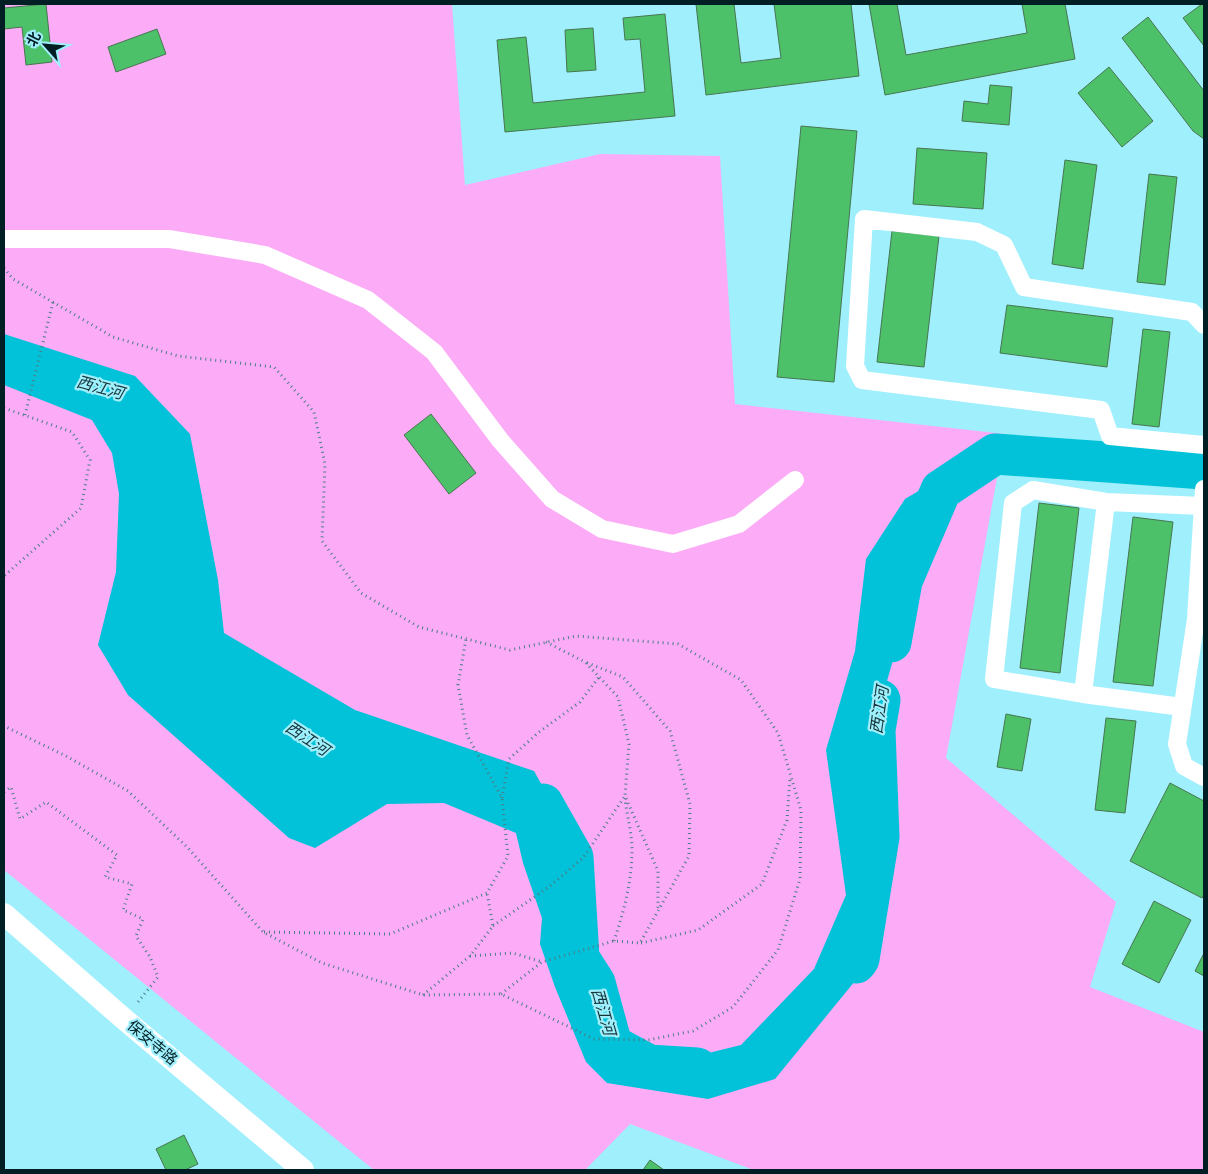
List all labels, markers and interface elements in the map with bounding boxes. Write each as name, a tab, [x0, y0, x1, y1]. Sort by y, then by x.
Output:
north arrow	[20, 20, 70, 70]
text: 北	[24, 30, 44, 49]
water label: 西江河	[75, 373, 128, 403]
water label: 西江河	[868, 682, 892, 735]
water label: 西江河	[283, 718, 335, 760]
water label: 西江河	[589, 986, 619, 1040]
street label: 保安寺路	[124, 1017, 180, 1068]

